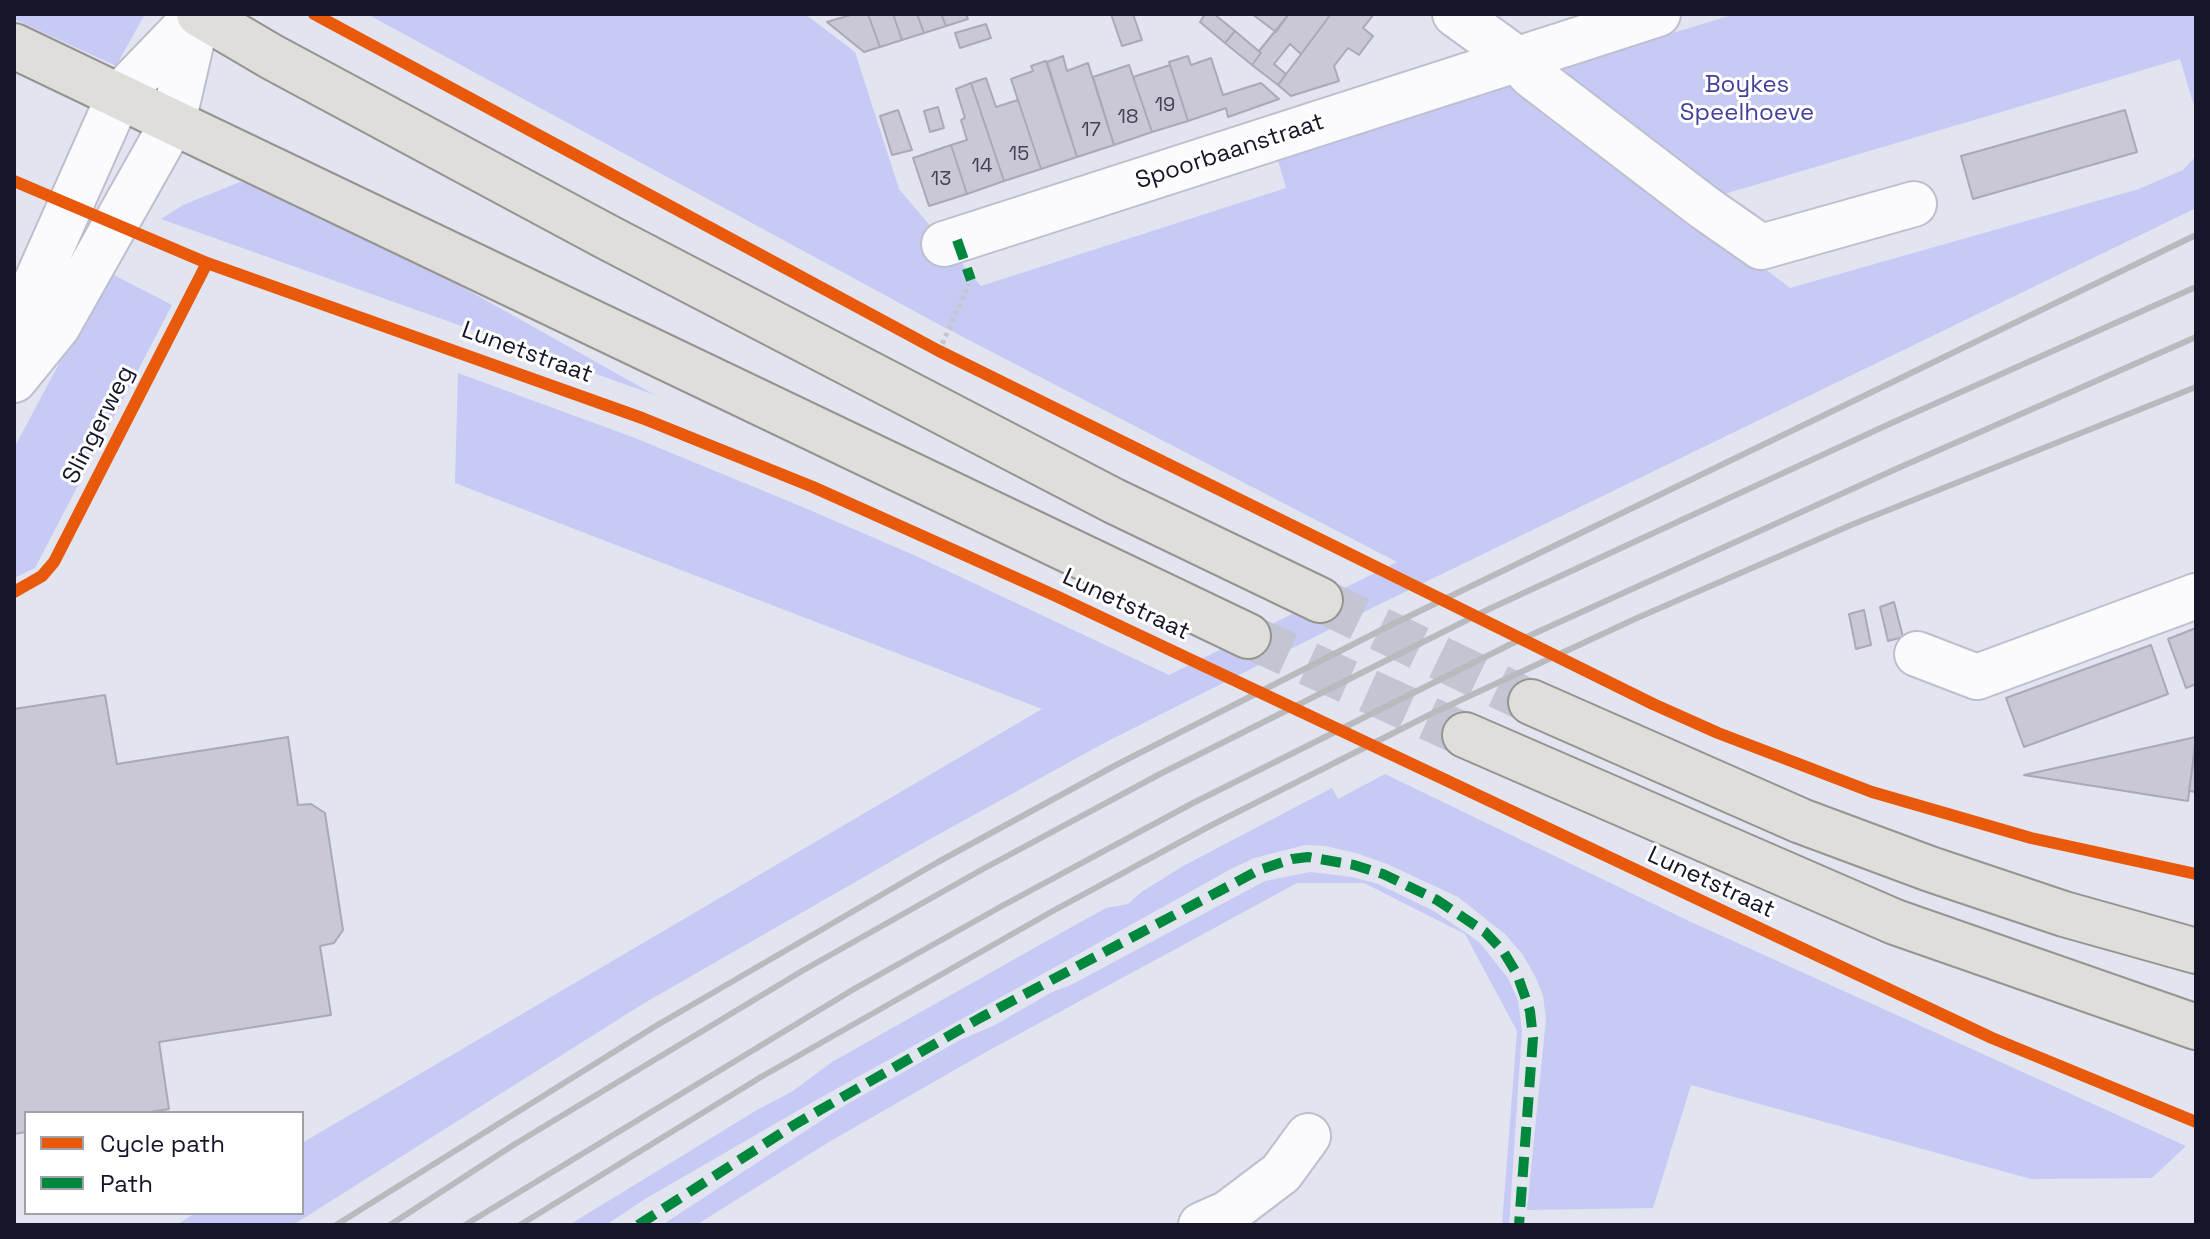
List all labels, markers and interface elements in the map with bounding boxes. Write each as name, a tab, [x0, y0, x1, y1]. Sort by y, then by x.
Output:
park label: Boykes Speelhoeve	[1680, 71, 1814, 127]
house number: 19	[1155, 94, 1175, 118]
house number: 18	[1118, 106, 1138, 130]
street label: Spoorbaanstraat	[1132, 108, 1328, 196]
house number: 17	[1081, 119, 1101, 143]
house number: 15	[1009, 143, 1029, 167]
house number: 14	[972, 155, 992, 179]
house number: 13	[931, 168, 951, 192]
street label: Lunetstraat	[458, 316, 596, 390]
street label: Slingerweg	[57, 361, 141, 489]
street label: Lunetstraat	[1058, 563, 1194, 647]
street label: Lunetstraat	[1643, 841, 1779, 925]
legend	[24, 1111, 304, 1215]
text: Cycle path	[100, 1128, 225, 1159]
text: Path	[100, 1168, 153, 1199]

